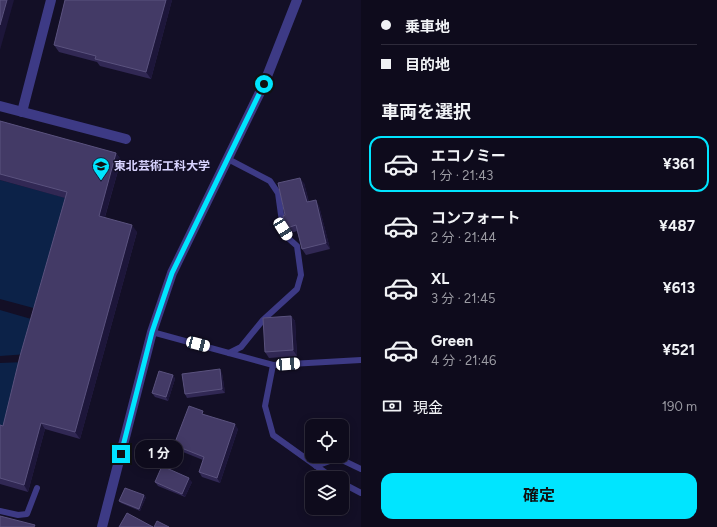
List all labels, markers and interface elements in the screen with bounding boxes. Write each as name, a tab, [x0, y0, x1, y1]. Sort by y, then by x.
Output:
text: 乗車地	[405, 18, 450, 36]
text: 目的地	[405, 56, 450, 74]
route start	[255, 75, 273, 93]
text: 車両を選択	[381, 101, 471, 123]
icon: car	[383, 146, 419, 182]
text: エコノミー	[431, 147, 506, 165]
text: ¥361	[663, 155, 695, 173]
school or university icon: 東北芸術工科大学	[91, 156, 111, 181]
place label: 東北芸術工科大学	[114, 159, 210, 173]
text: 1 分 · 21:43	[431, 168, 493, 183]
icon: car	[383, 208, 419, 244]
text: コンフォート	[431, 209, 521, 227]
car	[272, 216, 294, 242]
text: ¥487	[659, 217, 695, 235]
text: 2 分 · 21:44	[431, 230, 496, 245]
icon: car	[383, 270, 419, 306]
text: XL	[431, 270, 449, 288]
text: ¥613	[663, 279, 695, 297]
text: 3 分 · 21:45	[431, 291, 495, 306]
icon: car	[383, 332, 419, 368]
text: Green	[431, 332, 473, 350]
car	[185, 335, 211, 353]
text: ¥521	[662, 341, 695, 359]
text: 4 分 · 21:46	[431, 353, 496, 368]
car	[276, 357, 300, 371]
icon: cash	[381, 395, 403, 417]
text: 現金	[413, 399, 443, 417]
text: 190 m	[662, 399, 697, 414]
map controls	[305, 419, 349, 515]
button: locate	[305, 419, 349, 463]
callout: 1 分	[135, 440, 183, 468]
route end	[112, 445, 130, 463]
text: 1 分	[148, 446, 170, 461]
button: layers	[305, 471, 349, 515]
button: 確定	[381, 473, 697, 519]

